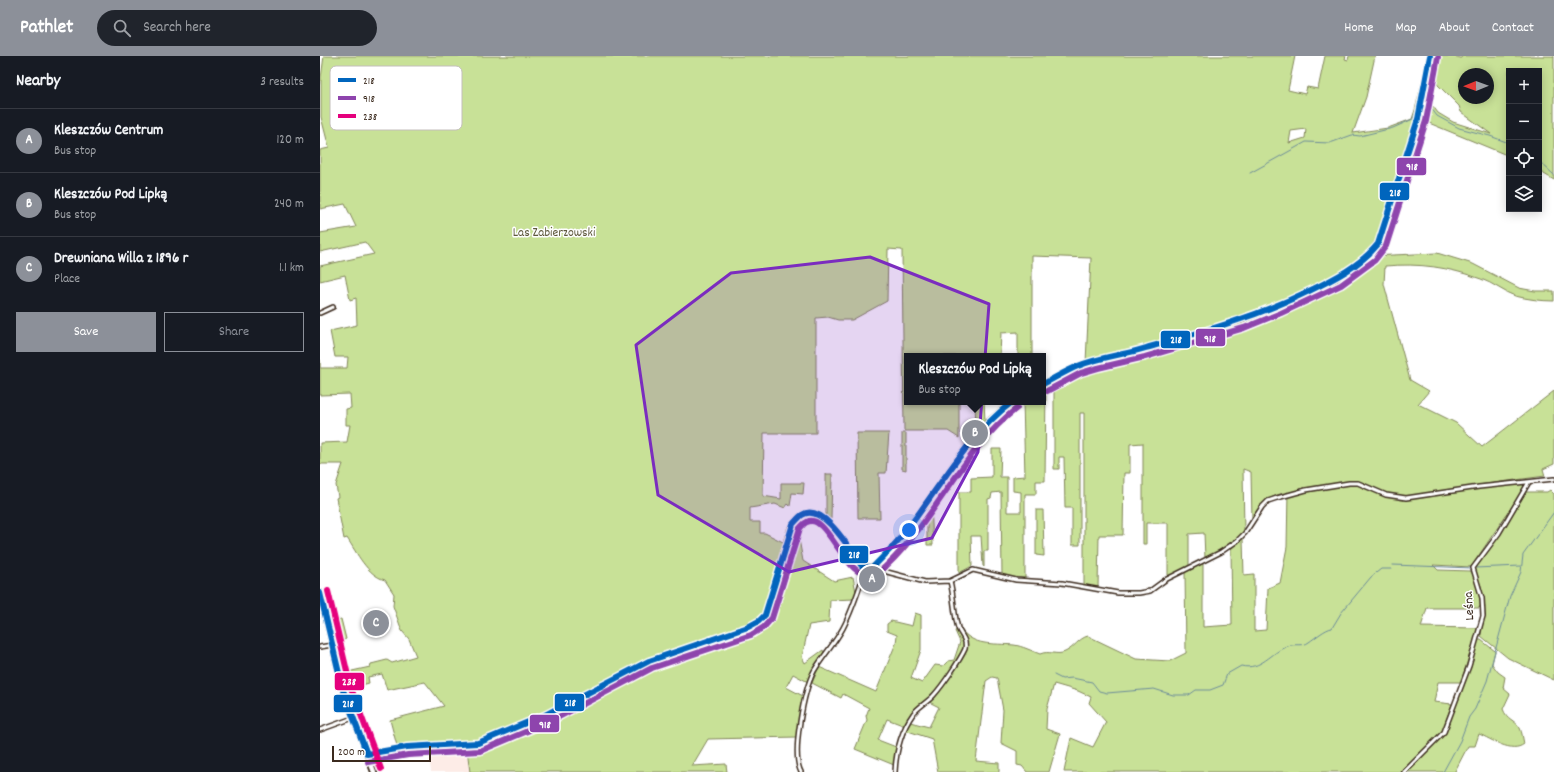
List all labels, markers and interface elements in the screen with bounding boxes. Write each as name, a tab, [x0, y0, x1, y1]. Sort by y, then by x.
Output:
search box	[97, 10, 377, 46]
text: Pathlet	[20, 15, 73, 42]
icon: search	[111, 17, 133, 39]
text: Search here	[143, 17, 211, 39]
text: Home	[1344, 18, 1373, 38]
text: Map	[1395, 18, 1417, 38]
text: About	[1439, 18, 1470, 38]
text: Contact	[1492, 18, 1534, 38]
legend	[330, 66, 462, 130]
north arrow	[1458, 68, 1494, 104]
map controls	[1506, 68, 1542, 212]
button: +	[1506, 68, 1542, 104]
text: Nearby	[16, 70, 60, 94]
text: 3 results	[260, 73, 304, 92]
text: 218	[363, 74, 375, 90]
text: 918	[363, 92, 375, 108]
button: −	[1506, 104, 1542, 140]
text: 238	[363, 110, 377, 126]
text: Kleszczów Centrum	[54, 120, 163, 142]
text: A	[25, 131, 33, 150]
text: 120 m	[276, 131, 304, 150]
button: locate	[1506, 140, 1542, 176]
text: Bus stop	[54, 142, 96, 161]
line badge: 918	[1396, 157, 1427, 176]
text: 918	[1406, 160, 1419, 176]
button: layers	[1506, 176, 1542, 212]
line badge: 218	[1379, 182, 1410, 201]
text: Kleszczów Pod Lipką	[54, 184, 167, 206]
text: 218	[1389, 186, 1401, 202]
text: B	[26, 195, 32, 214]
text: 240 m	[274, 195, 304, 214]
text: Bus stop	[54, 206, 96, 225]
park label: Las Zabierzowski	[513, 224, 596, 243]
text: Drewniana Willa z 1896 r	[54, 248, 188, 270]
text: C	[26, 259, 32, 278]
text: 1.1 km	[279, 259, 304, 278]
text: Place	[54, 270, 80, 289]
button: Save	[16, 312, 156, 352]
button: Share	[164, 312, 304, 352]
line badge: 918	[1195, 328, 1226, 347]
line badge: 218	[1160, 330, 1191, 349]
text: 918	[1204, 332, 1217, 348]
text: 218	[1170, 333, 1182, 349]
popup	[904, 353, 1046, 405]
text: Kleszczów Pod Lipką	[918, 359, 1032, 381]
text: Bus stop	[918, 381, 961, 400]
pin: B	[962, 418, 988, 448]
your location	[899, 520, 919, 540]
line badge: 218	[839, 545, 869, 564]
text: 218	[848, 548, 860, 564]
pin: A	[859, 564, 885, 594]
street label: Leśna	[1460, 590, 1480, 621]
pin: C	[363, 608, 389, 638]
line badge: 238	[334, 672, 365, 691]
text: 238	[342, 675, 357, 691]
line badge: 218	[554, 693, 585, 712]
line badge: 218	[333, 694, 363, 713]
text: 218	[564, 696, 576, 712]
text: 218	[342, 697, 354, 713]
line badge: 918	[529, 714, 560, 733]
text: 918	[539, 718, 552, 734]
scale bar	[332, 744, 431, 763]
text: 200 m	[338, 745, 365, 761]

